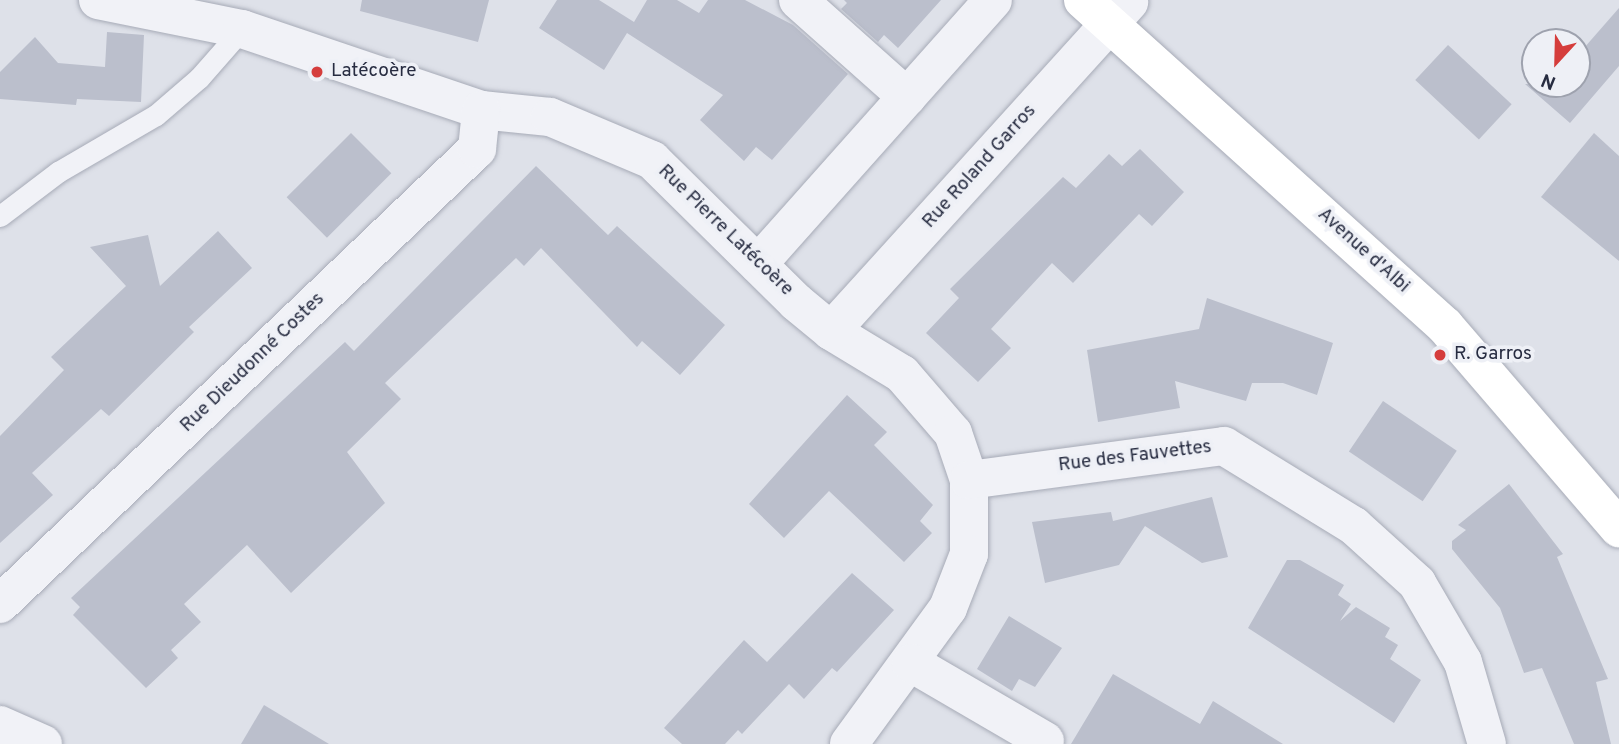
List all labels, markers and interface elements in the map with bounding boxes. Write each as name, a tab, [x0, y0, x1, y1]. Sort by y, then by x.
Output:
north arrow	[1521, 28, 1591, 98]
place label: Latécoère	[331, 61, 416, 83]
marker: Latécoère	[309, 64, 325, 80]
text: N	[1538, 67, 1560, 94]
street label: Rue Roland Garros	[918, 100, 1042, 234]
street label: Rue Pierre Latécoère	[653, 161, 797, 301]
street label: Avenue d'Albi	[1312, 204, 1414, 298]
street label: Rue Dieudonné Costes	[176, 288, 330, 438]
place label: R. Garros	[1454, 344, 1532, 366]
marker: R. Garros	[1432, 347, 1448, 363]
street label: Rue des Fauvettes	[1057, 436, 1213, 478]

